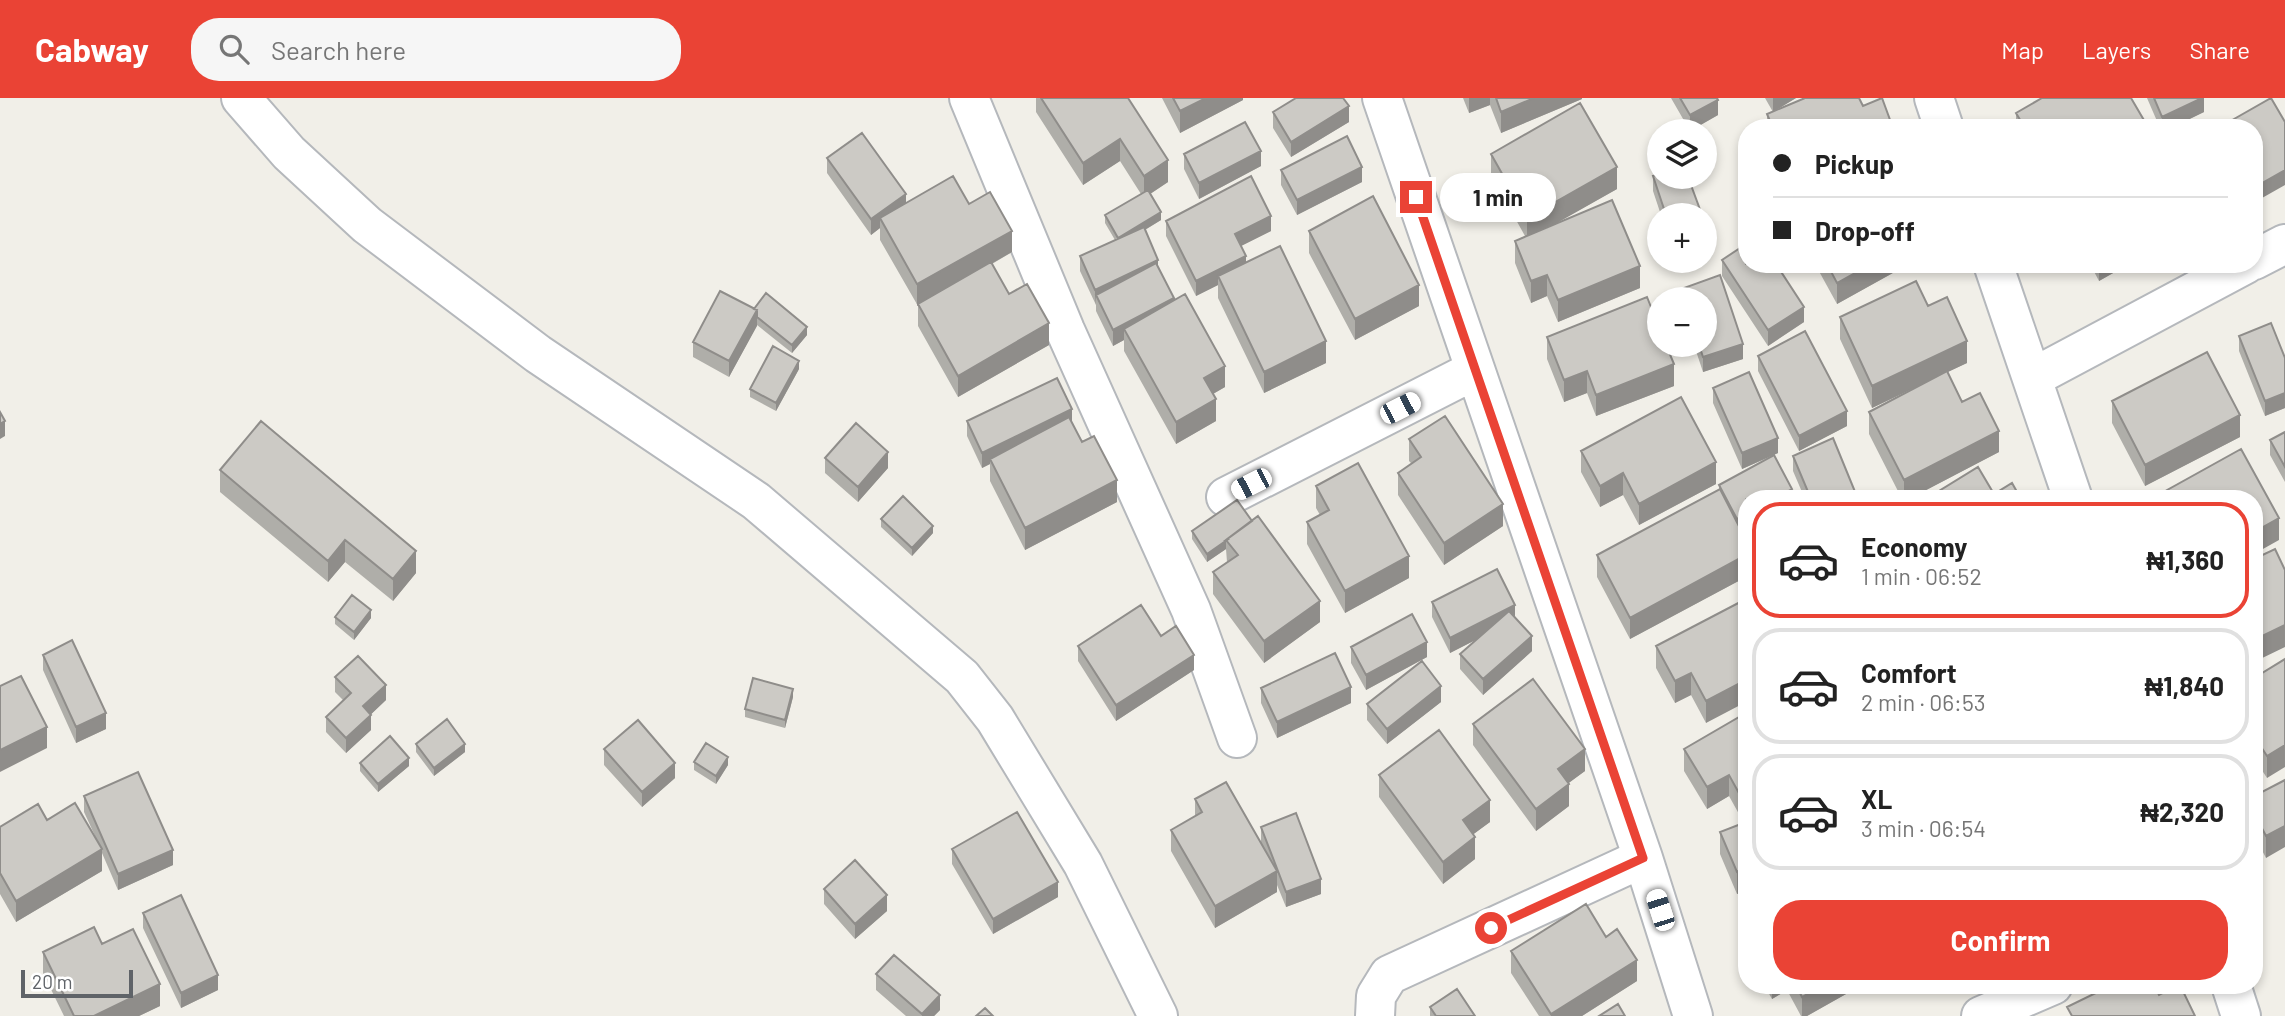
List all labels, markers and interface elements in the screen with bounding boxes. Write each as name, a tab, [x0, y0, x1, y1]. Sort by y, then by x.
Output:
search box	[191, 18, 681, 81]
text: Cabway	[35, 29, 149, 69]
icon: search	[215, 30, 253, 68]
text: Search here	[271, 34, 406, 65]
text: Map	[2001, 35, 2044, 64]
text: Layers	[2082, 35, 2151, 64]
text: Share	[2189, 35, 2250, 64]
map controls	[1647, 119, 1717, 357]
button: layers	[1647, 119, 1717, 189]
text: Pickup	[1815, 148, 1894, 179]
callout: 1 min	[1440, 172, 1556, 222]
route end	[1400, 181, 1432, 213]
text: 1 min	[1473, 183, 1523, 211]
button: +	[1647, 203, 1717, 273]
text: Drop-off	[1815, 215, 1915, 246]
button: −	[1647, 287, 1717, 357]
car	[1377, 389, 1424, 427]
car	[1228, 465, 1275, 503]
icon: car	[1777, 529, 1840, 592]
text: Economy	[1861, 531, 1967, 562]
text: ₦1,360	[2146, 544, 2224, 575]
text: 1 min · 06:52	[1861, 562, 1982, 590]
icon: car	[1777, 655, 1840, 718]
text: Comfort	[1861, 657, 1957, 688]
text: ₦1,840	[2145, 670, 2224, 701]
text: 2 min · 06:53	[1861, 688, 1986, 716]
icon: car	[1777, 781, 1840, 844]
text: XL	[1861, 783, 1892, 814]
text: ₦2,320	[2140, 796, 2224, 827]
text: 3 min · 06:54	[1861, 814, 1986, 842]
car	[1644, 887, 1677, 933]
button: Confirm	[1773, 900, 2228, 980]
route start	[1475, 912, 1507, 944]
scale bar	[21, 967, 133, 999]
text: 20 m	[32, 970, 72, 993]

